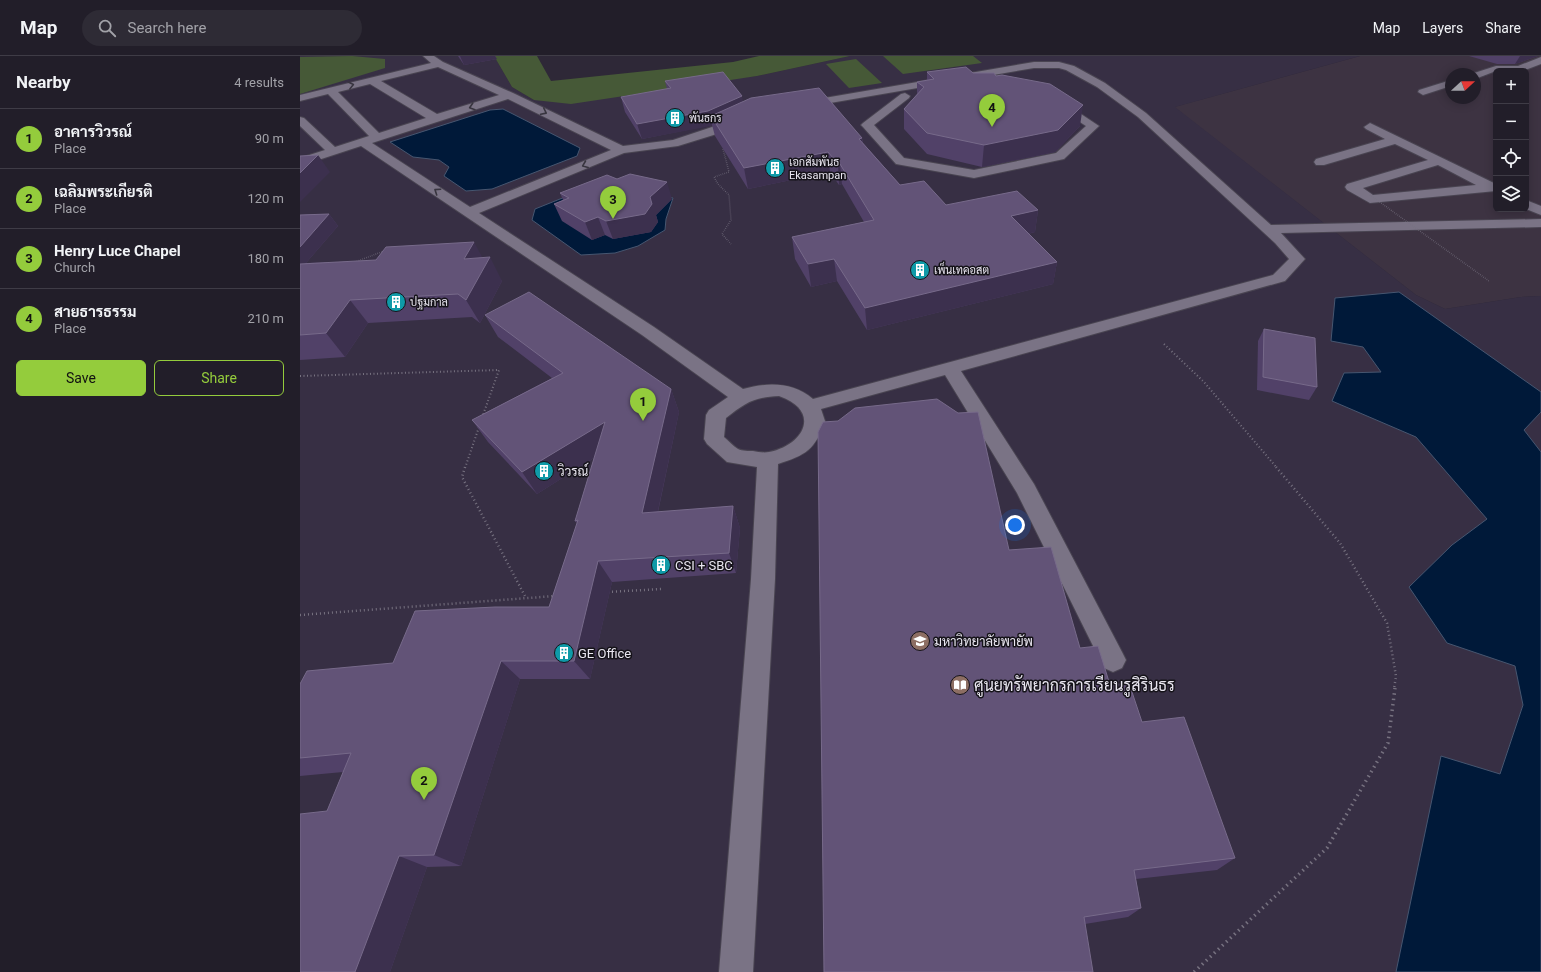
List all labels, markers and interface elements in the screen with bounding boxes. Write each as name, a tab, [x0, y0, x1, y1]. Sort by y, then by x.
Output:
search box	[82, 10, 362, 46]
text: Map	[20, 16, 58, 39]
icon: search	[96, 17, 118, 39]
text: Search here	[128, 19, 206, 37]
text: Map	[1373, 20, 1400, 36]
text: Layers	[1422, 20, 1463, 36]
text: Share	[1485, 20, 1521, 36]
north arrow	[1445, 68, 1481, 104]
map controls	[1493, 68, 1529, 212]
button: +	[1493, 68, 1529, 104]
text: Nearby	[16, 72, 71, 92]
text: 4 results	[234, 75, 284, 90]
one-way arrow	[348, 82, 355, 90]
pin: 4	[979, 94, 1005, 127]
one-way arrow	[468, 102, 475, 111]
button: −	[1493, 104, 1529, 140]
building icon: พันธกร	[664, 107, 686, 129]
one-way arrow	[539, 108, 547, 115]
place label: พันธกร	[689, 111, 722, 125]
text: อาคารวิวรณ์	[54, 123, 132, 141]
text: 1	[25, 131, 33, 146]
text: 90 m	[255, 131, 284, 146]
button: locate	[1493, 140, 1529, 176]
text: Place	[54, 141, 86, 156]
place label: เอกสัมพันธ Ekasampan	[789, 155, 846, 182]
building icon: เอกสัมพันธ Ekasampan	[764, 157, 786, 179]
one-way arrow	[581, 160, 589, 168]
button: layers	[1493, 176, 1529, 212]
text: เฉลิมพระเกียรติ	[54, 183, 153, 201]
pin: 3	[600, 186, 626, 219]
one-way arrow	[434, 188, 441, 195]
text: 2	[25, 191, 33, 206]
text: 120 m	[247, 191, 284, 206]
text: Place	[54, 201, 86, 216]
text: Henry Luce Chapel	[54, 242, 181, 260]
text: 3	[25, 251, 33, 266]
text: 180 m	[247, 251, 284, 266]
building icon: เพ็นเทคอสต	[909, 259, 931, 281]
text: Church	[54, 260, 95, 275]
place label: เพ็นเทคอสต	[934, 261, 989, 277]
building icon: ปฐมกาล	[385, 291, 407, 313]
place label: ปฐมกาล	[410, 296, 448, 310]
text: สายธารธรรม	[54, 303, 137, 321]
text: 4	[25, 311, 33, 326]
text: 210 m	[247, 311, 284, 326]
text: Place	[54, 321, 86, 336]
button: Save	[16, 360, 146, 396]
button: Share	[154, 360, 284, 396]
pin: 1	[630, 388, 656, 421]
building icon: วิวรณ์	[533, 460, 555, 482]
place label: วิวรณ์	[558, 462, 589, 479]
your location	[1005, 515, 1025, 535]
building icon: CSI + SBC	[650, 554, 672, 576]
place label: CSI + SBC	[675, 558, 733, 573]
school or university icon: มหาวิทยาลัยพายัพ	[909, 630, 931, 652]
place label: มหาวิทยาลัยพายัพ	[934, 633, 1033, 649]
building icon: GE Office	[553, 642, 575, 664]
place label: GE Office	[578, 646, 631, 661]
library icon: ศูนยทรัพยากรการเรียนรูสิรินธร	[949, 674, 971, 696]
place label: ศูนยทรัพยากรการเรียนรูสิรินธร	[974, 674, 1175, 697]
pin: 2	[411, 767, 437, 800]

